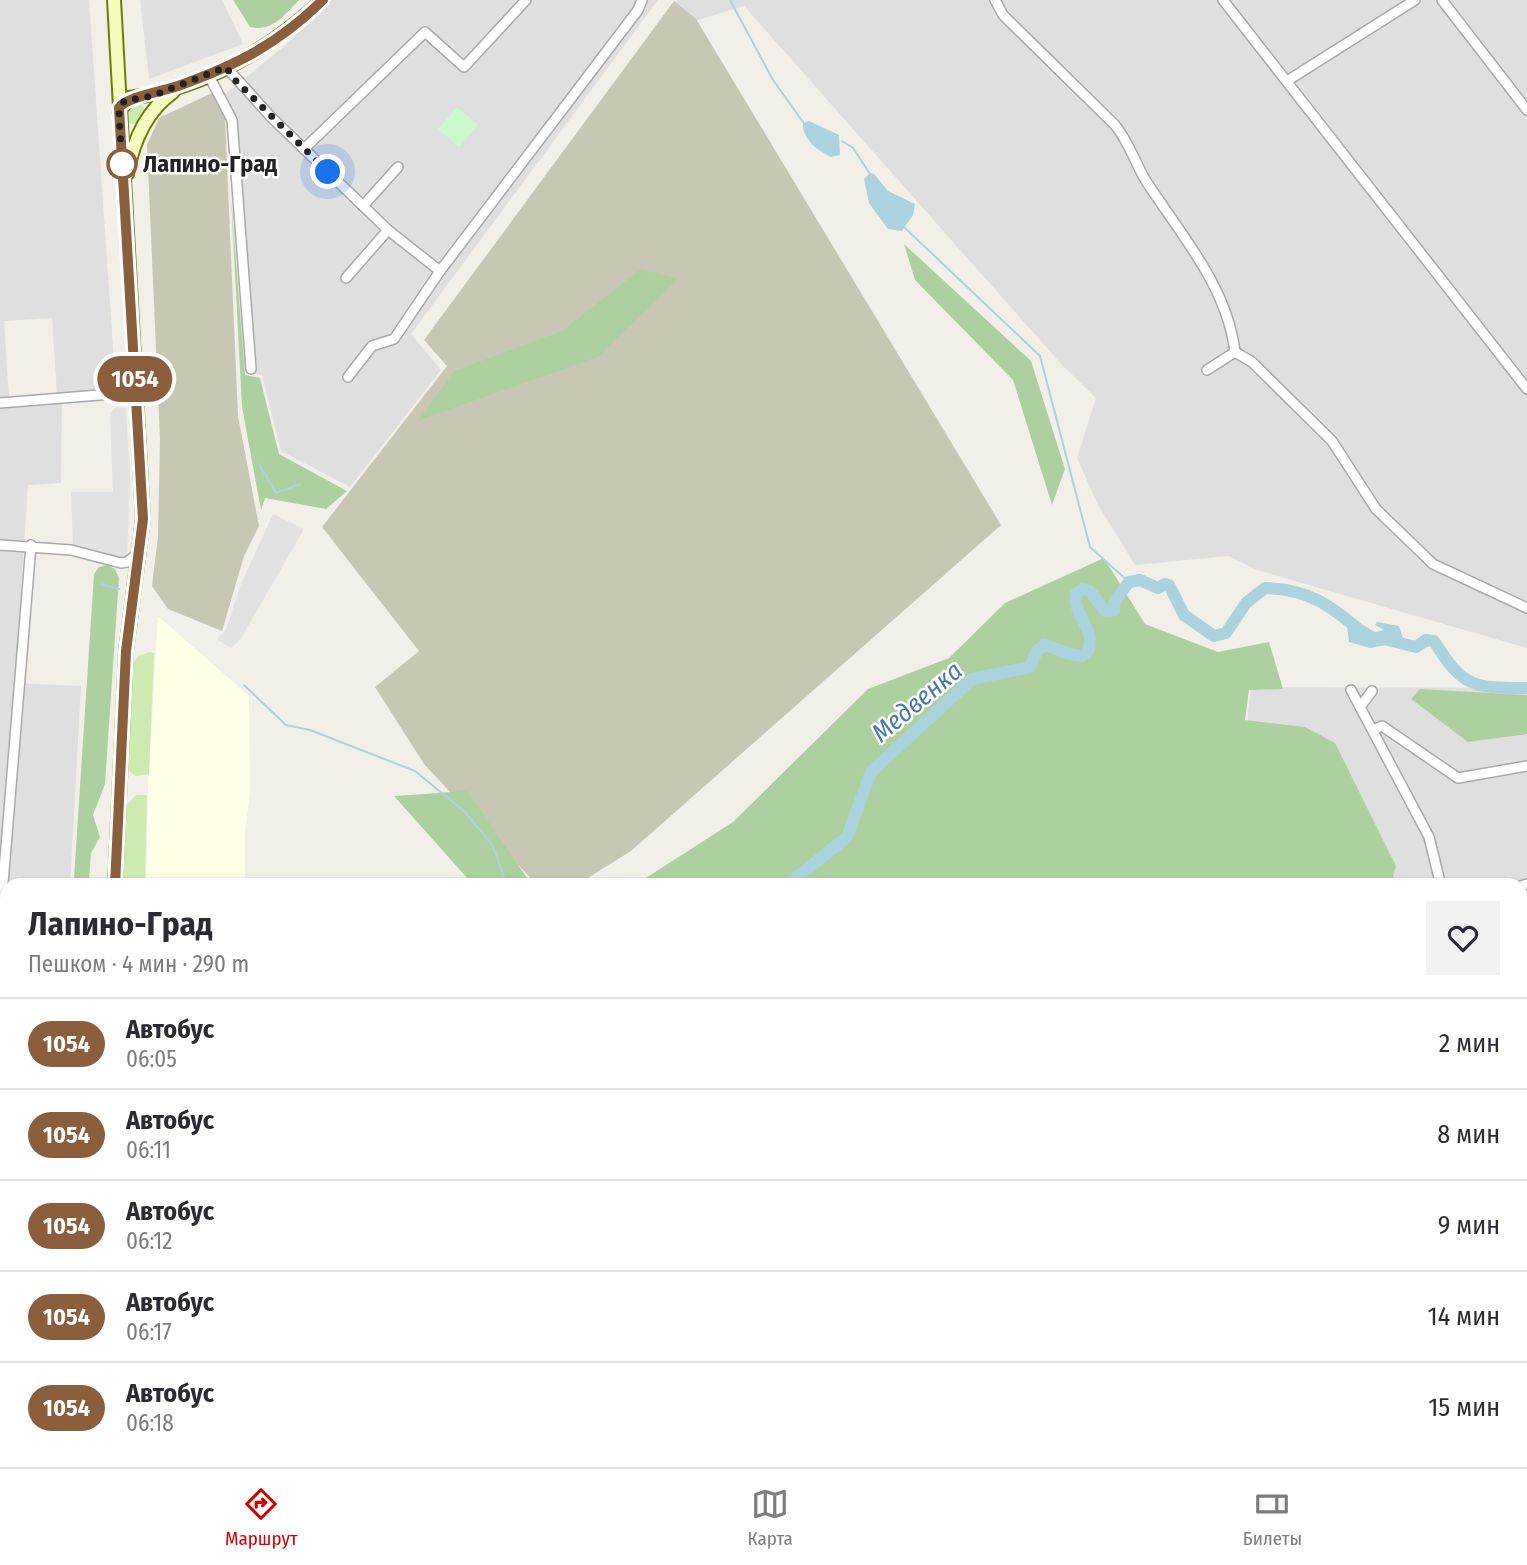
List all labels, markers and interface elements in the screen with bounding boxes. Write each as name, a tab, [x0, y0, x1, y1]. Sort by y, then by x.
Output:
marker: Лапино-Град	[107, 149, 137, 179]
place label: Лапино-Град	[143, 150, 277, 178]
your location	[310, 154, 345, 189]
line badge: 1054	[86, 356, 184, 402]
text: 1054	[111, 365, 159, 393]
water label: Медвенка	[866, 655, 968, 749]
button: heart	[1426, 901, 1500, 975]
text: Лапино-Град	[28, 904, 213, 944]
text: Пешком · 4 мин · 290 m	[28, 950, 249, 978]
text: Автобус	[126, 1014, 214, 1045]
text: 2 мин	[1439, 1028, 1500, 1059]
text: 1054	[43, 1030, 90, 1058]
text: 06:05	[126, 1045, 177, 1073]
text: Автобус	[126, 1105, 214, 1136]
text: 8 мин	[1437, 1119, 1500, 1150]
text: 1054	[43, 1121, 90, 1149]
text: 06:11	[126, 1136, 171, 1164]
text: Автобус	[126, 1196, 214, 1227]
text: 9 мин	[1438, 1210, 1500, 1241]
text: 1054	[43, 1212, 90, 1240]
text: 06:12	[126, 1227, 172, 1255]
text: Автобус	[126, 1287, 214, 1318]
text: 14 мин	[1428, 1301, 1500, 1332]
text: 1054	[43, 1303, 90, 1331]
text: 06:17	[126, 1318, 172, 1346]
text: Автобус	[126, 1378, 214, 1409]
text: 15 мин	[1428, 1392, 1500, 1423]
text: 1054	[43, 1394, 90, 1422]
text: 06:18	[126, 1409, 174, 1437]
tab: Маршрут	[225, 1485, 298, 1550]
tab: Карта	[748, 1485, 793, 1550]
tab: Билеты	[1243, 1485, 1302, 1550]

